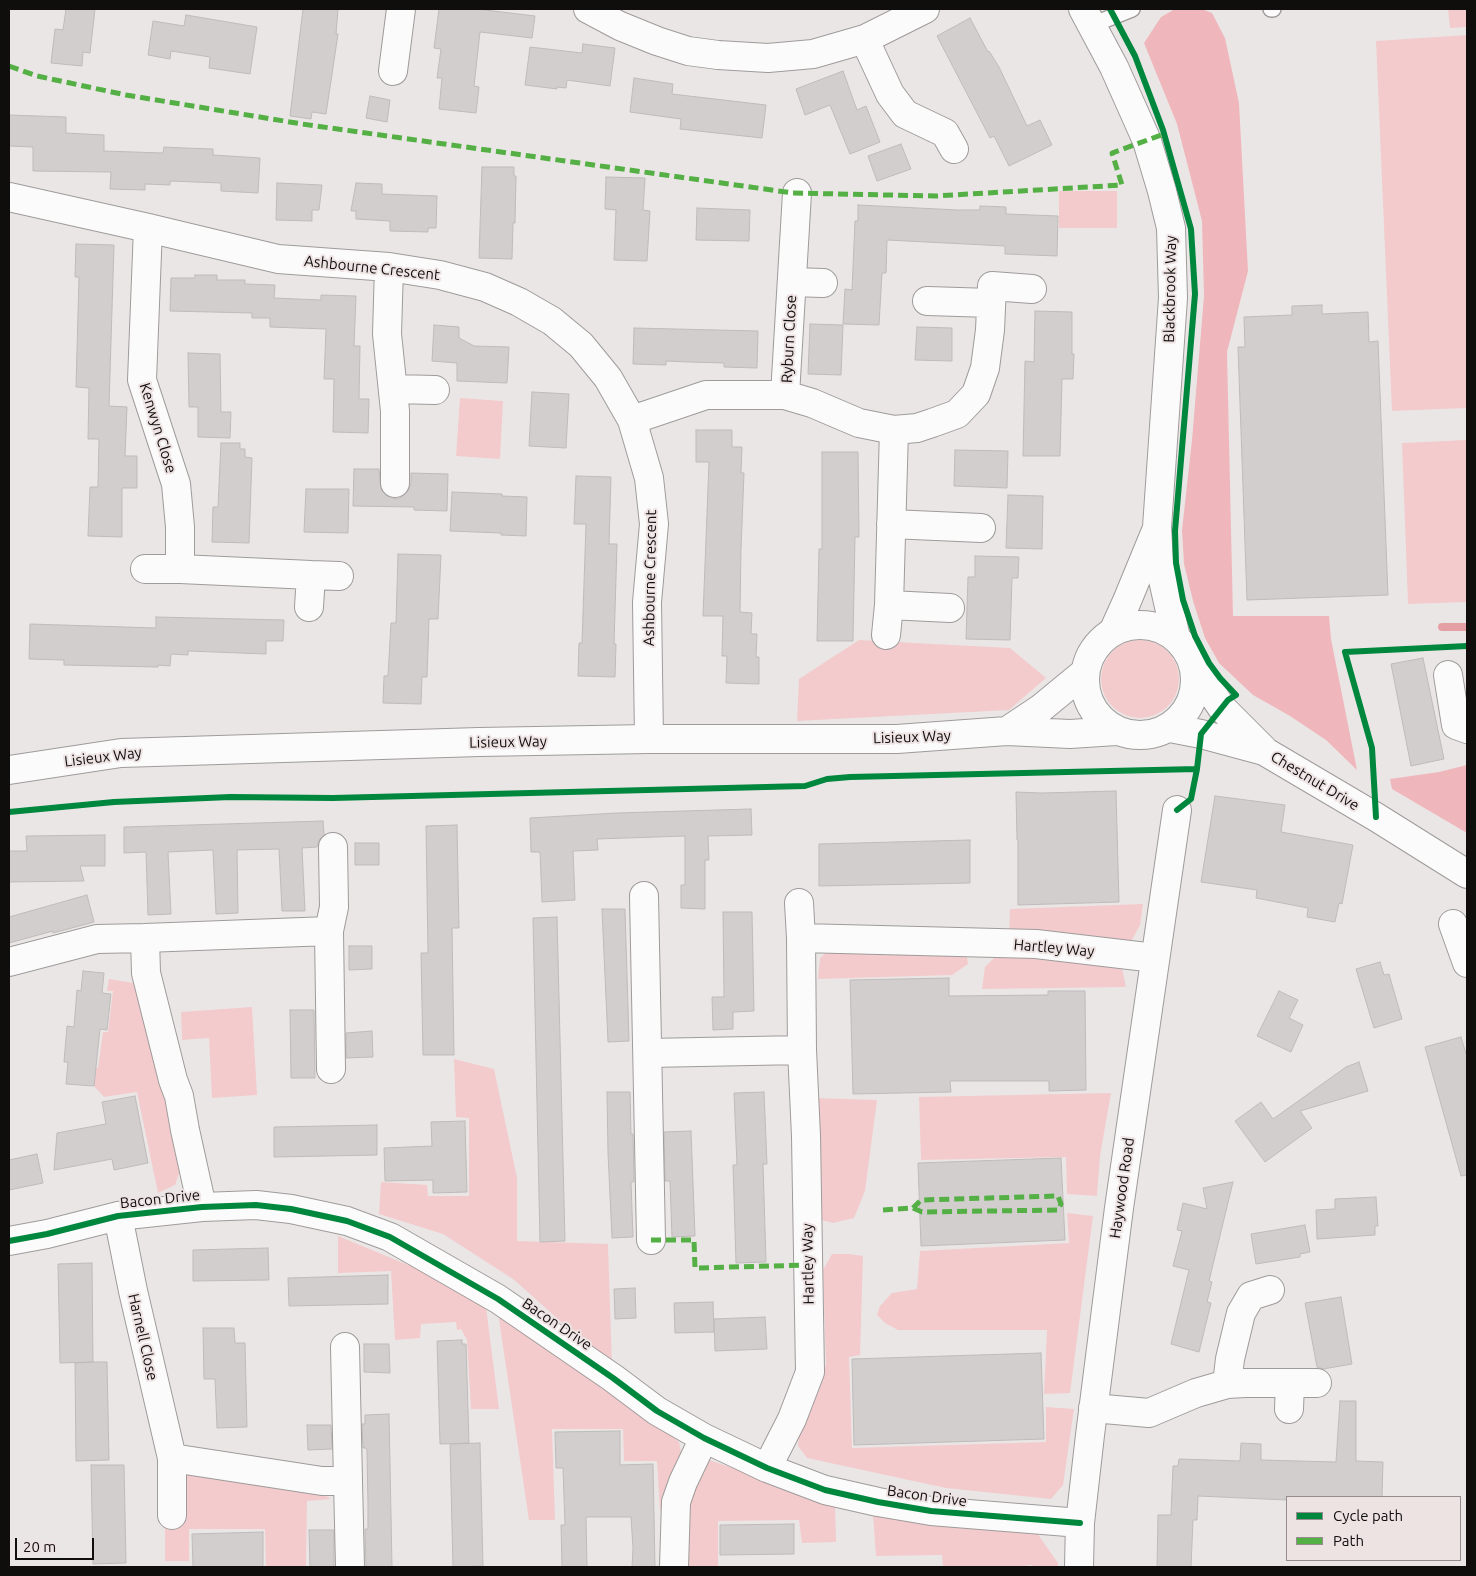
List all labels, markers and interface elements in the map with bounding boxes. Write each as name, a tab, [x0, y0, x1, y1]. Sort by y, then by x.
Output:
street label: Blackbrook Way	[1160, 235, 1180, 343]
street label: Ashbourne Crescent	[303, 252, 441, 284]
street label: Ryburn Close	[778, 294, 800, 384]
street label: Kenwyn Close	[136, 381, 180, 475]
street label: Ashbourne Crescent	[640, 510, 660, 646]
street label: Lisieux Way	[873, 727, 951, 747]
street label: Lisieux Way	[469, 732, 547, 752]
street label: Lisieux Way	[63, 743, 143, 771]
street label: Chestnut Drive	[1267, 747, 1363, 815]
street label: Hartley Way	[1013, 935, 1095, 961]
street label: Haywood Road	[1106, 1136, 1138, 1240]
street label: Bacon Drive	[119, 1186, 201, 1212]
street label: Hartley Way	[798, 1223, 818, 1305]
street label: Harnell Close	[124, 1292, 162, 1382]
street label: Bacon Drive	[519, 1294, 595, 1354]
street label: Bacon Drive	[886, 1481, 968, 1511]
legend	[1286, 1496, 1461, 1561]
text: Cycle path	[1333, 1507, 1403, 1524]
scale bar	[18, 1528, 96, 1560]
text: Path	[1333, 1532, 1364, 1549]
text: 20 m	[23, 1538, 56, 1555]

